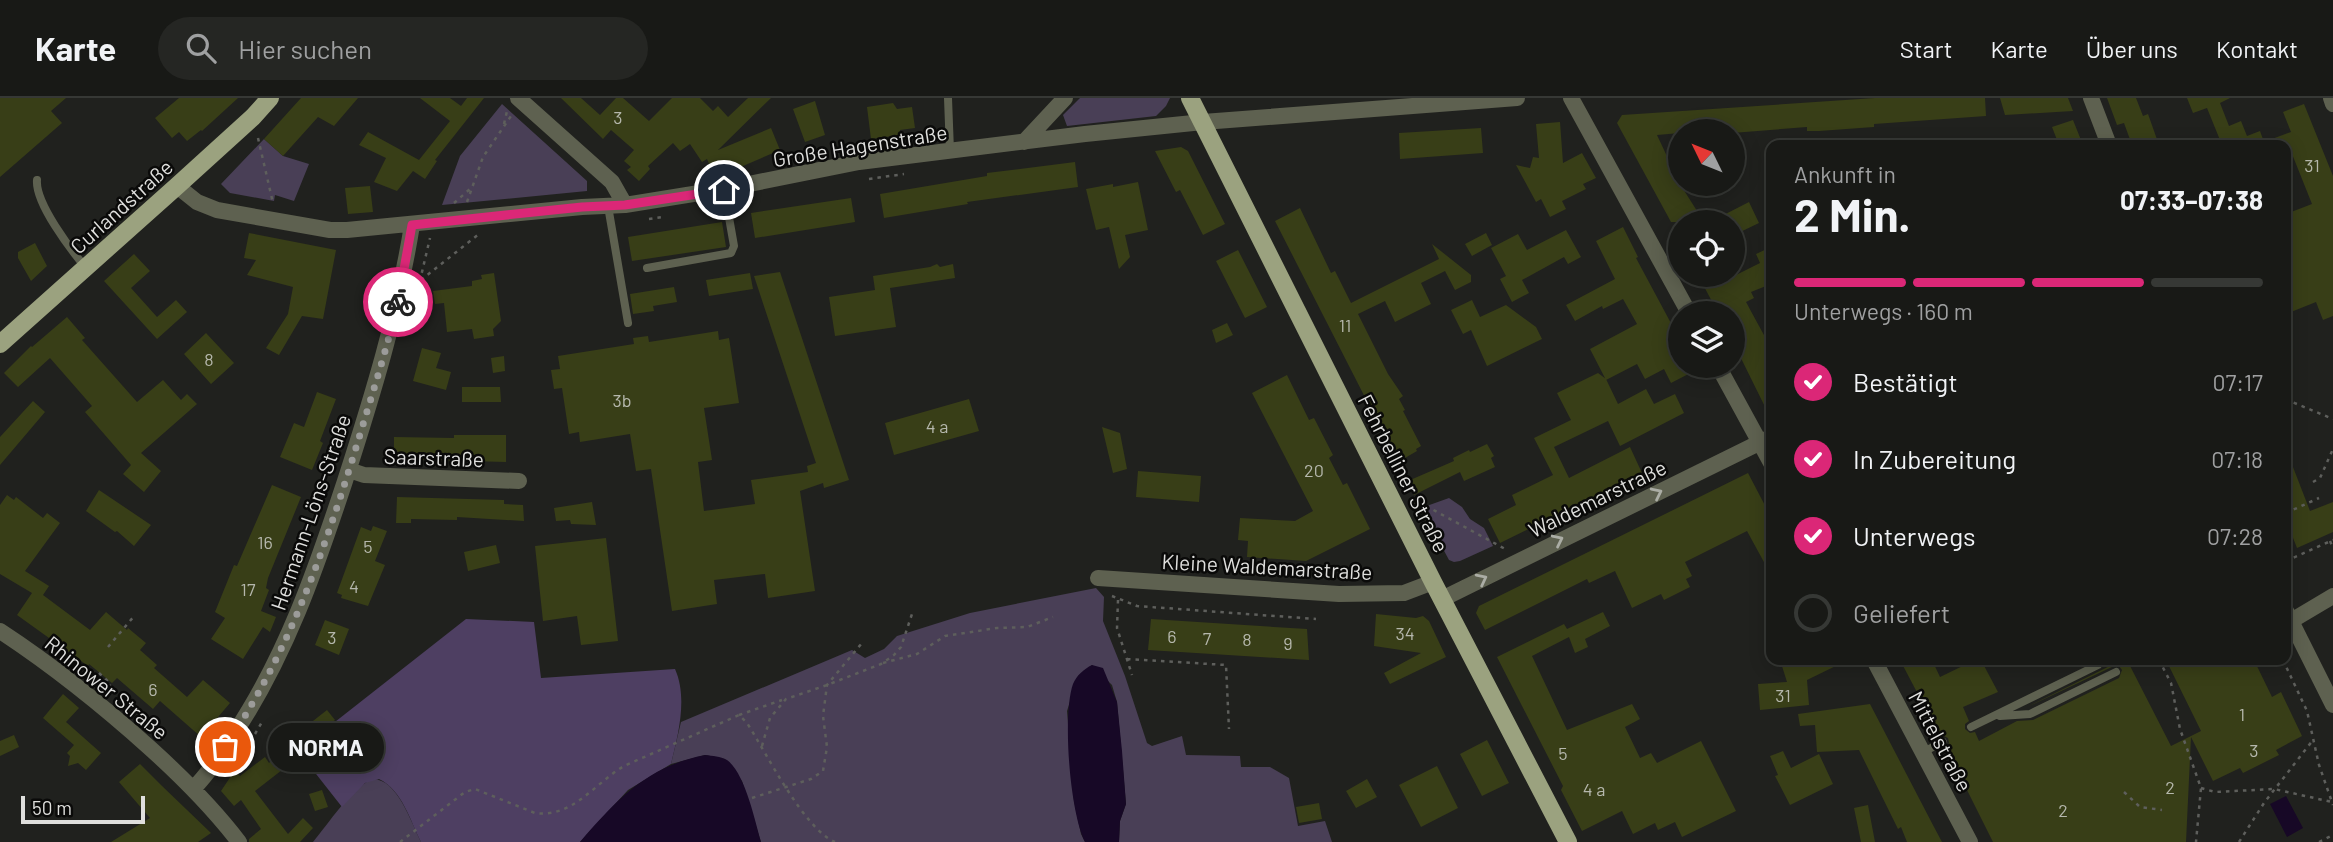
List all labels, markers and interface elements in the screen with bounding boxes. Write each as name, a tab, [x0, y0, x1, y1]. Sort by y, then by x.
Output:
search box	[158, 17, 648, 80]
text: Karte	[35, 28, 116, 68]
icon: search	[182, 29, 220, 67]
text: Hier suchen	[238, 33, 372, 64]
text: Start	[1900, 34, 1953, 63]
text: Karte	[1991, 34, 2048, 63]
text: Über uns	[2086, 34, 2178, 63]
text: Kontakt	[2216, 34, 2298, 63]
house number: 3	[613, 106, 623, 128]
street label: Große Hagenstraße	[771, 119, 949, 171]
north arrow	[1668, 119, 1745, 196]
map controls	[1668, 119, 1745, 378]
street label: Curlandstraße	[65, 154, 177, 258]
house number: 31	[2304, 154, 2320, 176]
pin	[694, 160, 754, 220]
text: Ankunft in	[1794, 160, 1896, 188]
icon: home	[705, 171, 743, 209]
text: 07:33–07:38	[2120, 184, 2263, 215]
text: 2 Min.	[1794, 186, 1911, 241]
button: locate	[1668, 210, 1745, 287]
courier	[363, 267, 433, 337]
icon: bike	[379, 283, 417, 321]
text: Unterwegs · 160 m	[1794, 297, 1973, 325]
button: layers	[1668, 301, 1745, 378]
house number: 11	[1339, 314, 1351, 336]
house number: 8	[204, 348, 214, 370]
icon: check	[1794, 363, 1832, 401]
text: Bestätigt	[1853, 366, 1958, 397]
text: 07:17	[2212, 368, 2263, 396]
house number: 3b	[612, 389, 632, 411]
street label: Fehrbelliner Straße	[1353, 390, 1455, 556]
street label: Hermann-Löns-Straße	[265, 411, 355, 613]
house number: 4 a	[926, 415, 948, 437]
icon: check	[1794, 440, 1832, 478]
street label: Saarstraße	[383, 443, 485, 471]
text: In Zubereitung	[1853, 443, 2016, 474]
text: 07:18	[2211, 445, 2263, 473]
street label: Waldemarstraße	[1524, 454, 1670, 542]
house number: 20	[1304, 459, 1324, 481]
one-way arrow	[1650, 487, 1662, 501]
icon: check	[1794, 517, 1832, 555]
text: Unterwegs	[1853, 520, 1975, 551]
text: 07:28	[2207, 522, 2263, 550]
house number: 16	[257, 531, 273, 553]
house number: 5	[363, 535, 373, 557]
one-way arrow	[1551, 535, 1563, 549]
street label: Kleine Waldemarstraße	[1161, 548, 1373, 584]
one-way arrow	[1475, 573, 1487, 587]
house number: 4	[349, 575, 359, 597]
house number: 17	[241, 578, 256, 600]
text: Geliefert	[1853, 597, 1950, 628]
house number: 34	[1395, 622, 1415, 644]
house number: 6	[1167, 625, 1177, 647]
house number: 3	[327, 626, 337, 648]
house number: 7	[1203, 627, 1212, 649]
house number: 8	[1242, 628, 1252, 650]
street label: Rhinower Straße	[41, 630, 173, 744]
house number: 9	[1283, 632, 1293, 654]
house number: 6	[148, 678, 158, 700]
house number: 31	[1775, 684, 1791, 706]
street label: Mittelstraße	[1904, 686, 1978, 796]
house number: 1	[2239, 703, 2245, 725]
pin	[195, 717, 255, 777]
callout: NORMA	[267, 722, 382, 772]
icon: bag	[206, 728, 244, 766]
text: NORMA	[288, 733, 364, 761]
house number: 3	[2249, 739, 2259, 761]
house number: 5	[1558, 742, 1568, 764]
house number: 2	[2165, 776, 2175, 798]
house number: 4 a	[1583, 778, 1605, 800]
scale bar	[21, 793, 145, 825]
text: 50 m	[32, 796, 72, 819]
house number: 2	[2058, 799, 2068, 821]

